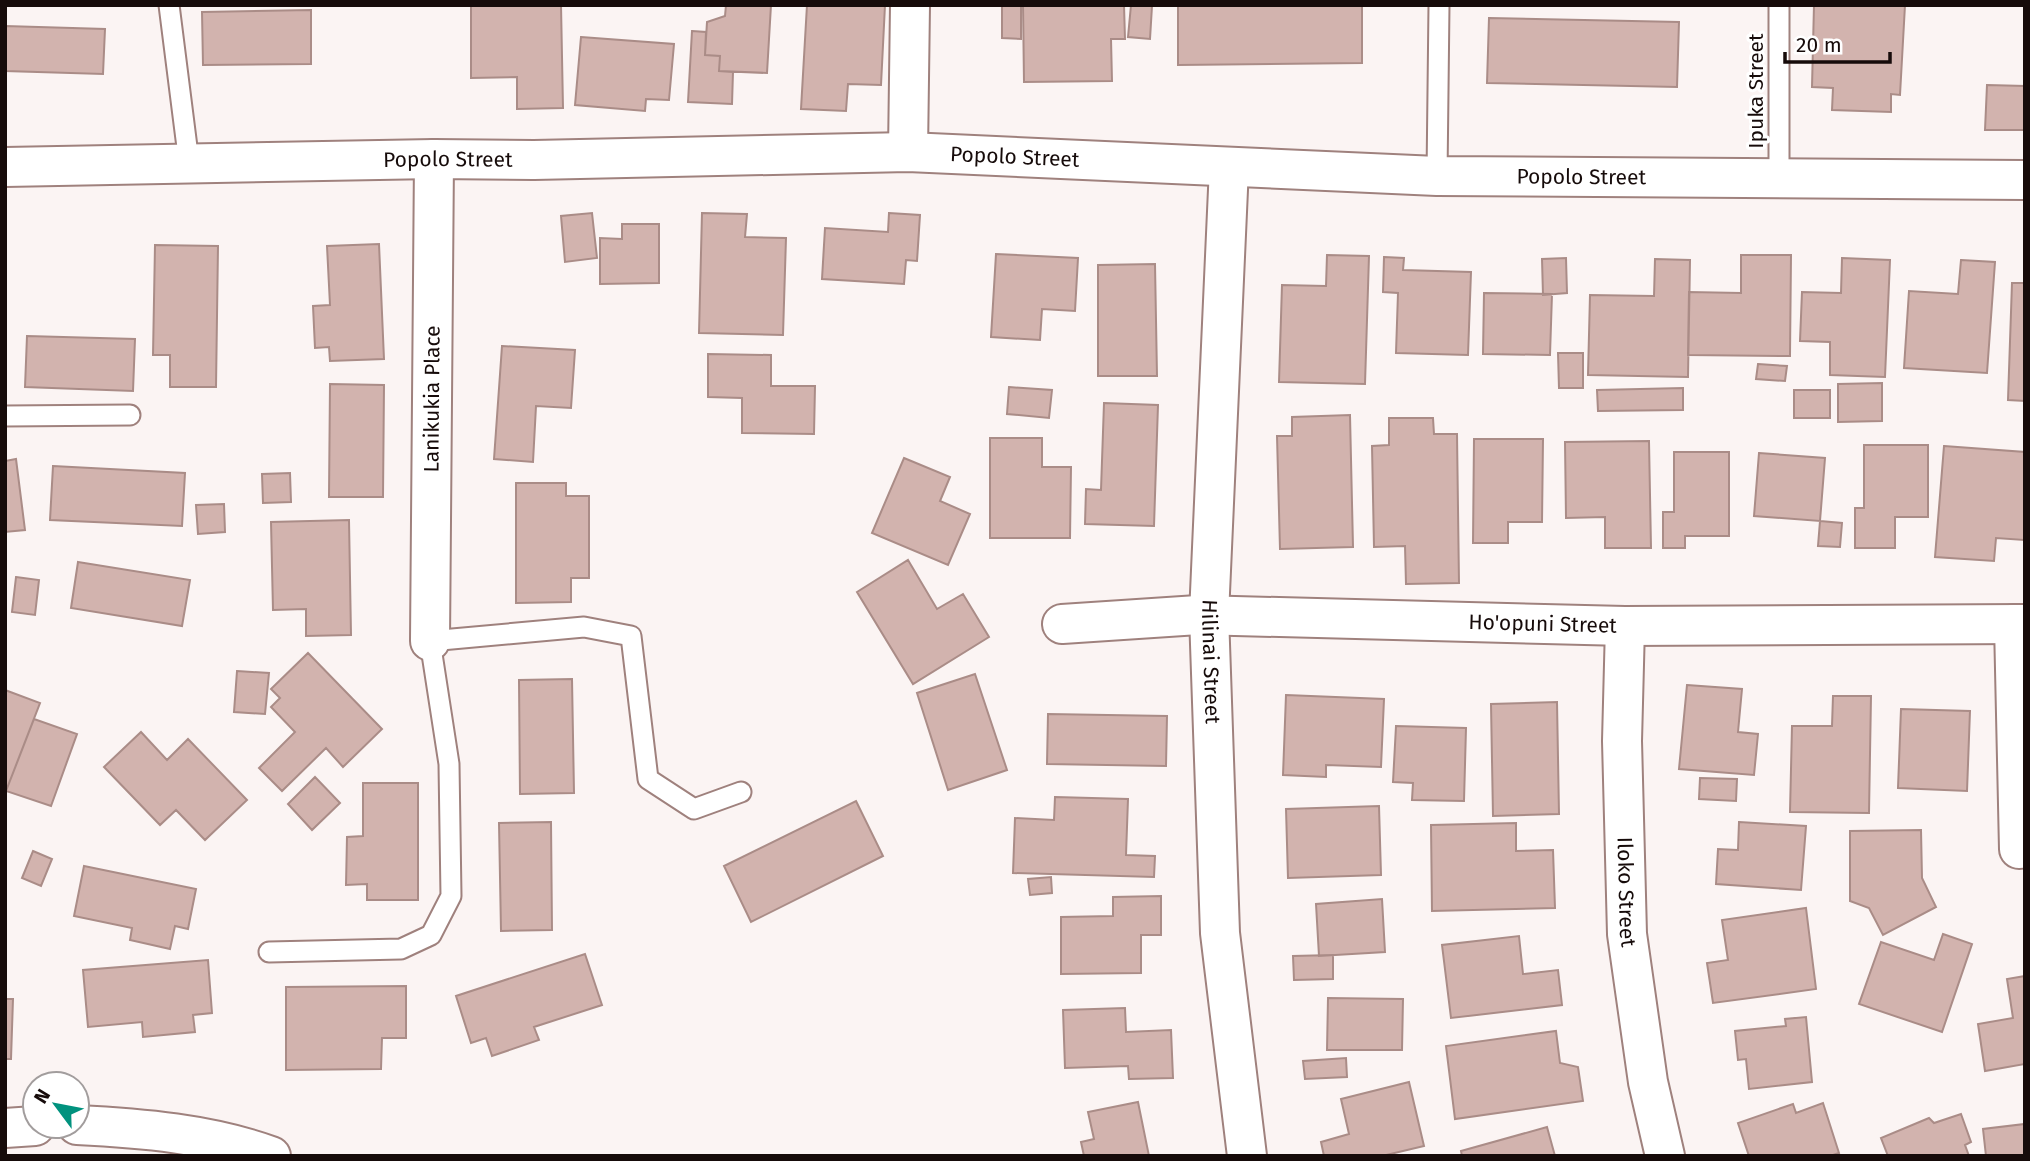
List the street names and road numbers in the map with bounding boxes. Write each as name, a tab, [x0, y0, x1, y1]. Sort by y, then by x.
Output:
street label: Ipuka Street	[1743, 33, 1769, 149]
street label: Popolo Street	[949, 141, 1080, 173]
street label: Popolo Street	[383, 146, 513, 173]
street label: Popolo Street	[1516, 164, 1647, 190]
street label: Lanikukia Place	[418, 325, 446, 473]
street label: Hilinai Street	[1196, 599, 1226, 725]
street label: Ho'opuni Street	[1468, 609, 1618, 639]
street label: Iloko Street	[1611, 837, 1642, 949]

